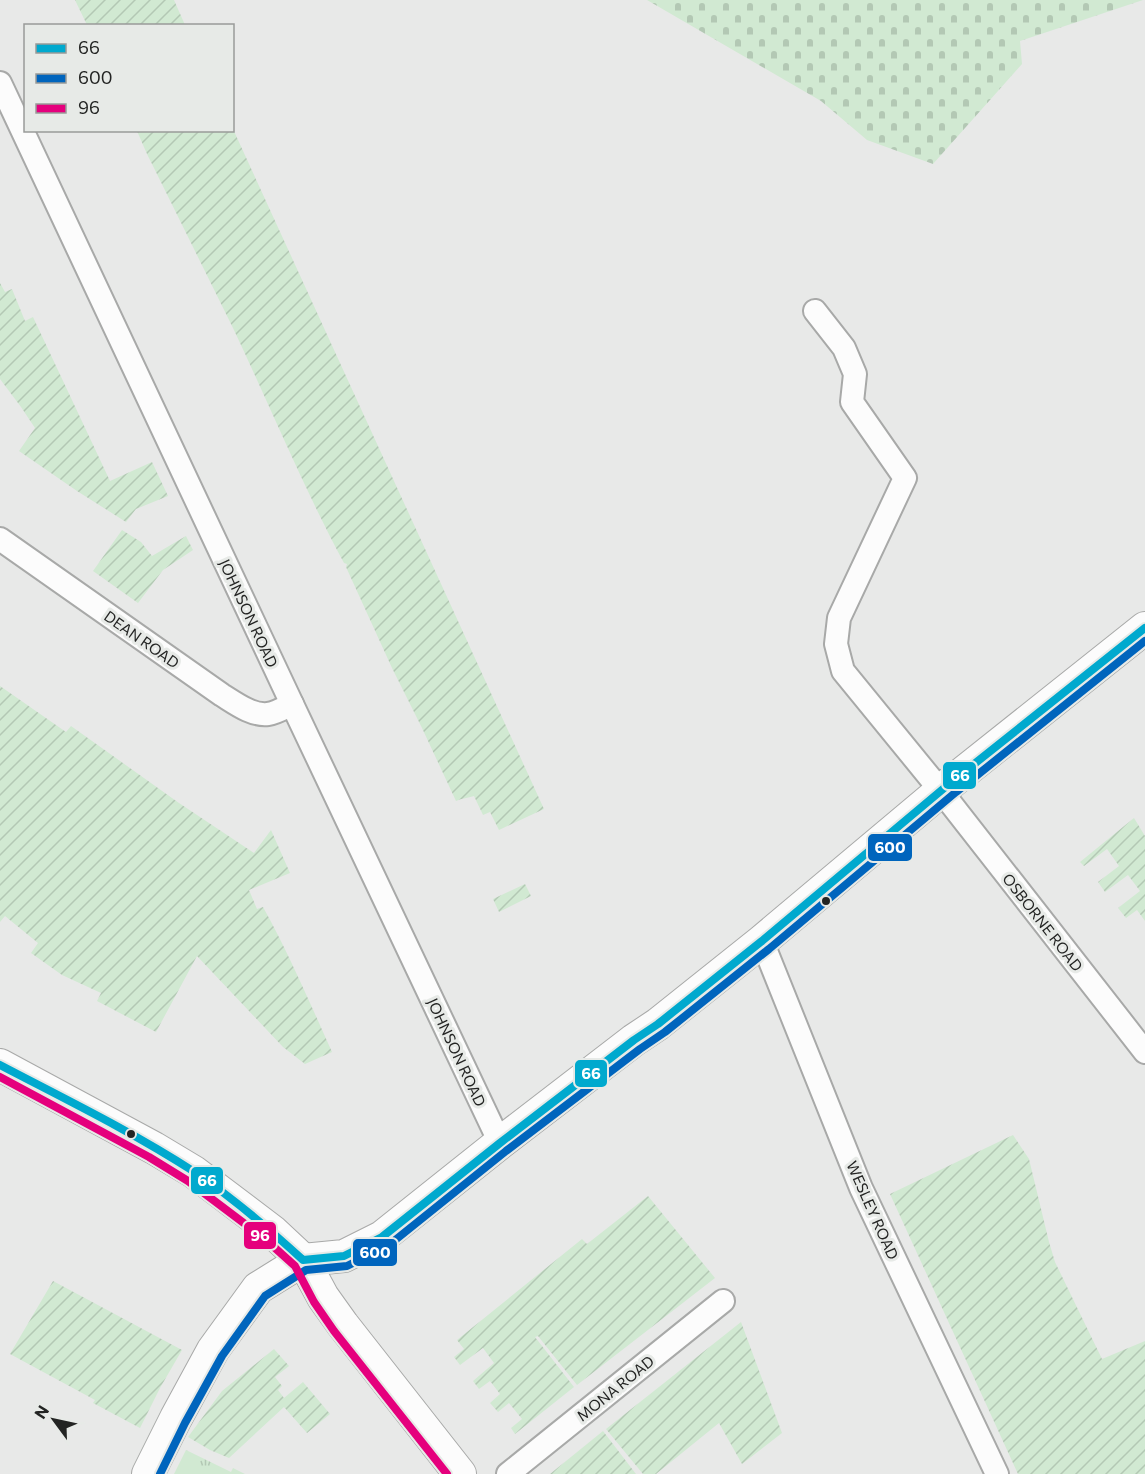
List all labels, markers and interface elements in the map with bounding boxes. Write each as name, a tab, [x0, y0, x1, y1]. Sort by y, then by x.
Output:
legend	[24, 24, 234, 132]
text: 66	[78, 36, 100, 58]
text: 600	[78, 66, 112, 88]
text: 96	[78, 96, 100, 118]
street label: JOHNSON ROAD	[216, 556, 282, 670]
street label: DEAN ROAD	[101, 607, 183, 671]
line badge: 66	[942, 761, 977, 790]
text: 66	[950, 765, 970, 784]
line badge: 600	[867, 833, 913, 862]
text: 600	[874, 837, 906, 856]
street label: OSBORNE ROAD	[999, 870, 1087, 974]
unlabelled marker	[820, 895, 832, 907]
street label: JOHNSON ROAD	[424, 995, 490, 1109]
line badge: 66	[574, 1059, 608, 1088]
text: 66	[581, 1063, 601, 1082]
unlabelled marker	[125, 1128, 137, 1140]
street label: WESLEY ROAD	[843, 1158, 903, 1262]
line badge: 66	[190, 1166, 224, 1195]
text: 66	[197, 1170, 217, 1189]
line badge: 96	[243, 1221, 277, 1250]
text: 96	[250, 1225, 270, 1244]
line badge: 600	[352, 1238, 398, 1267]
text: 600	[359, 1242, 391, 1261]
street label: MONA ROAD	[573, 1351, 657, 1425]
north arrow	[24, 1390, 84, 1450]
text: N	[30, 1401, 52, 1422]

